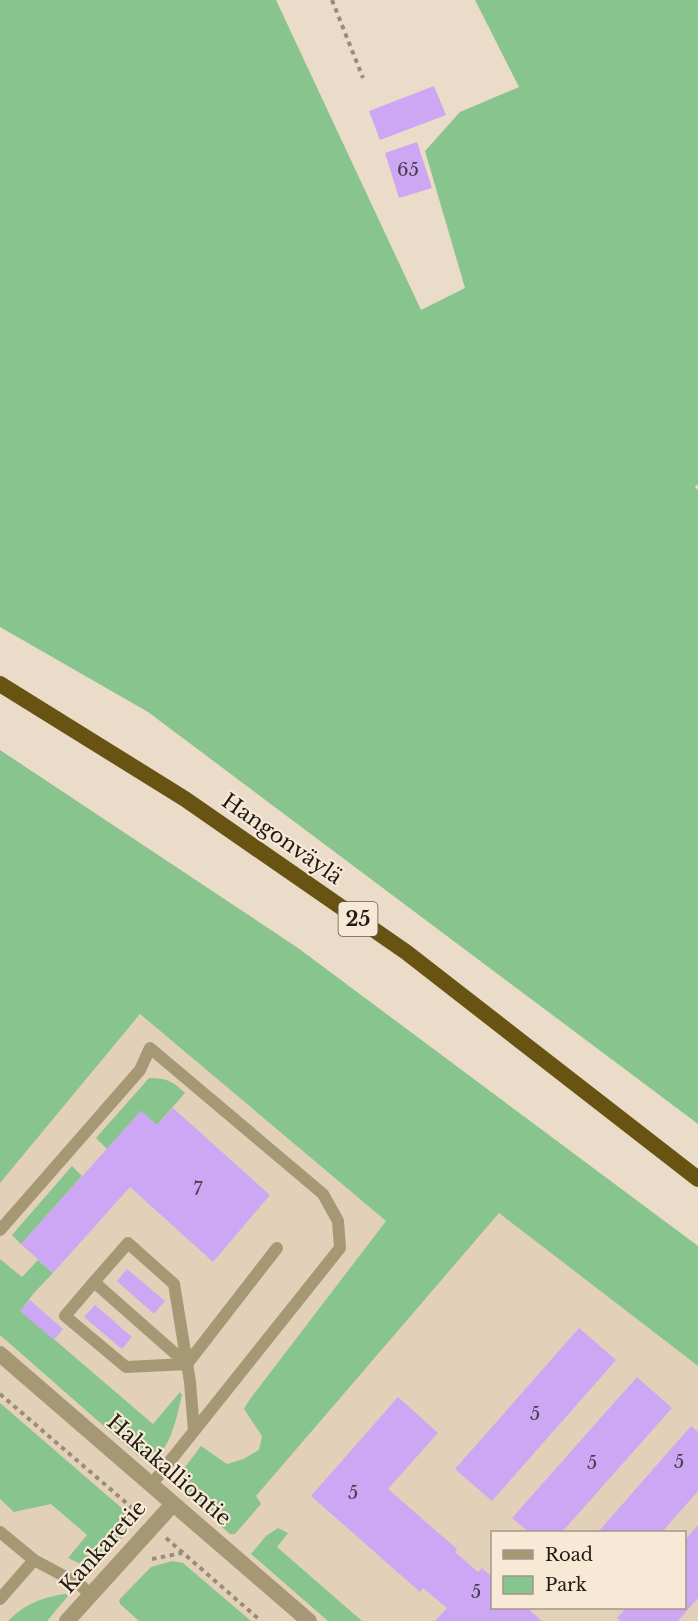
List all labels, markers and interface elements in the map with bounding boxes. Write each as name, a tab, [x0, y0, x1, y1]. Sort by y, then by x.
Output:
house number: 65	[397, 159, 419, 181]
street label: Hangonväylä	[217, 788, 348, 890]
road number: 25	[338, 902, 378, 936]
house number: 7	[193, 1178, 203, 1200]
house number: 5	[530, 1403, 540, 1425]
street label: Hakakalliontie	[101, 1409, 237, 1531]
house number: 5	[674, 1451, 684, 1473]
house number: 5	[587, 1452, 597, 1474]
house number: 5	[348, 1482, 358, 1504]
street label: Kankaretie	[55, 1495, 151, 1599]
legend	[491, 1531, 686, 1609]
text: Road	[545, 1544, 593, 1566]
text: Park	[545, 1574, 587, 1596]
house number: 5	[471, 1581, 481, 1603]

